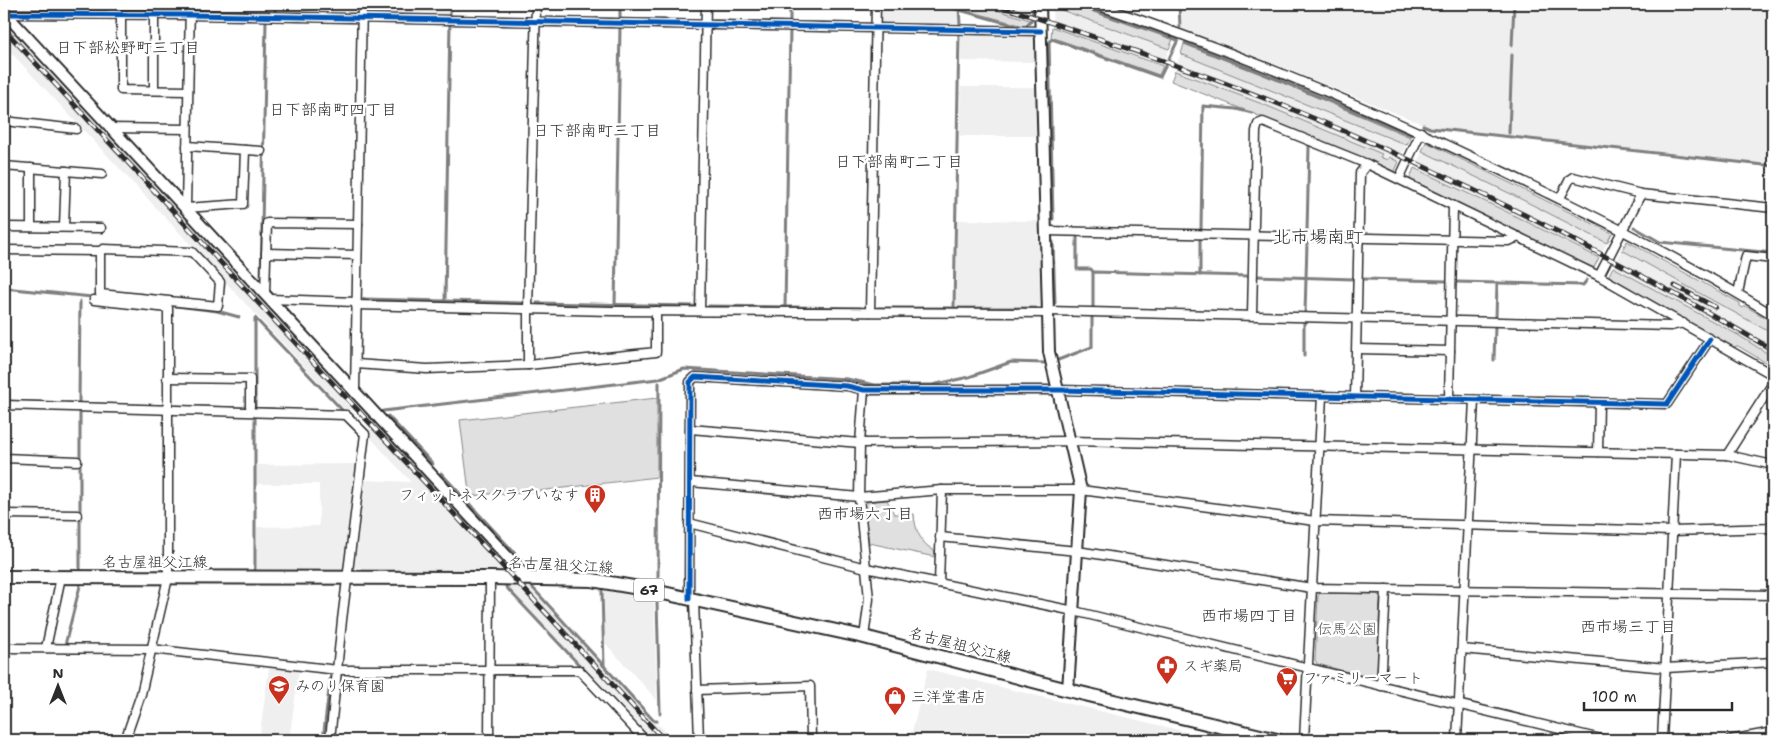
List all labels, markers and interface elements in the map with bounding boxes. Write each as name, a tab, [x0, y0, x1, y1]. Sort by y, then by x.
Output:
district label: 日下部松野町三丁目	[56, 37, 200, 58]
district label: 日下部南町四丁目	[269, 99, 397, 120]
district label: 日下部南町三丁目	[533, 120, 661, 141]
district label: 日下部南町二丁目	[835, 151, 963, 172]
district label: 北市場南町	[1273, 225, 1363, 249]
building icon: フィットネスクラブいなす	[583, 483, 607, 514]
place label: フィットネスクラブいなす	[399, 485, 579, 505]
district label: 西市場六丁目	[817, 503, 913, 524]
street label: 名古屋祖父江線	[102, 552, 208, 572]
street label: 名古屋祖父江線	[508, 552, 614, 578]
road number: 67	[634, 578, 664, 602]
district label: 西市場四丁目	[1201, 605, 1297, 626]
district label: 西市場三丁目	[1580, 616, 1676, 637]
park label: 伝馬公園	[1317, 619, 1377, 639]
street label: 名古屋祖父江線	[907, 623, 1013, 667]
pharmacy icon: スギ薬局	[1155, 654, 1179, 685]
place label: スギ薬局	[1183, 656, 1243, 676]
north arrow	[32, 662, 82, 712]
text: N	[52, 664, 64, 682]
supermarket icon: ファミリーマート	[1275, 666, 1299, 697]
place label: ファミリーマート	[1303, 668, 1423, 688]
school or university icon: みのり保育園	[267, 674, 291, 705]
place label: みのり保育園	[295, 676, 385, 696]
scale bar	[1584, 679, 1732, 711]
shop icon: 三洋堂書店	[883, 685, 907, 716]
place label: 三洋堂書店	[911, 687, 986, 707]
text: 100 m	[1592, 687, 1637, 707]

